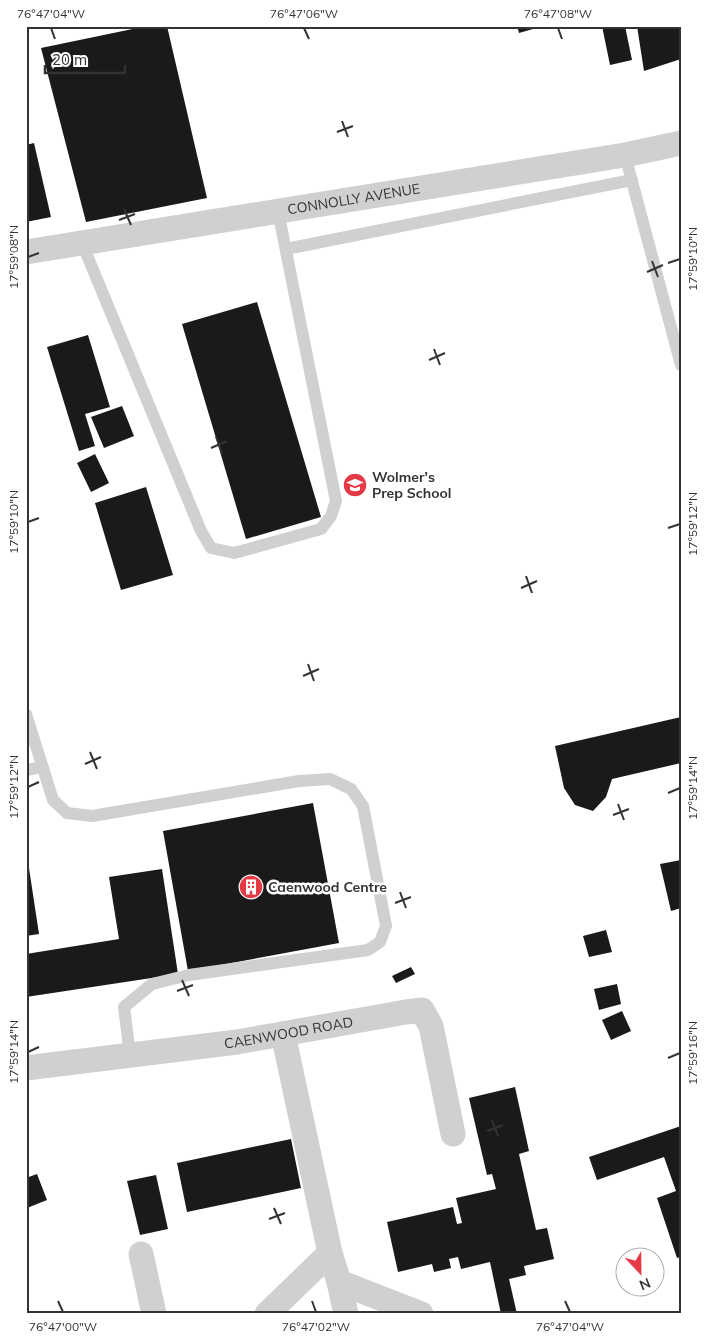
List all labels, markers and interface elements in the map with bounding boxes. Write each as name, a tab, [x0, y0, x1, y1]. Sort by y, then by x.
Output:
text: 76°47'04"W	[17, 6, 85, 21]
text: 76°47'06"W	[270, 6, 338, 21]
text: 76°47'08"W	[524, 6, 592, 21]
scale bar	[45, 42, 125, 74]
text: 20 m	[52, 50, 87, 69]
street label: CONNOLLY AVENUE	[286, 179, 421, 219]
text: 17°59'08"N	[6, 225, 21, 289]
text: 17°59'10"N	[685, 227, 700, 291]
place label: Wolmer's Prep School	[372, 468, 452, 502]
school or university icon: Wolmer's Prep School	[342, 472, 368, 498]
text: 17°59'10"N	[6, 490, 21, 554]
text: 17°59'12"N	[685, 492, 700, 556]
text: 17°59'12"N	[6, 755, 21, 819]
text: 17°59'14"N	[685, 756, 700, 820]
building icon: Caenwood Centre	[238, 874, 264, 900]
place label: Caenwood Centre	[268, 878, 387, 896]
street label: CAENWOOD ROAD	[223, 1013, 354, 1053]
text: 17°59'14"N	[6, 1020, 21, 1084]
text: 17°59'16"N	[685, 1021, 700, 1085]
north arrow	[614, 1248, 664, 1298]
text: N	[637, 1274, 653, 1294]
text: 76°47'00"W	[29, 1319, 97, 1334]
text: 76°47'02"W	[282, 1319, 350, 1334]
text: 76°47'04"W	[536, 1319, 604, 1334]

